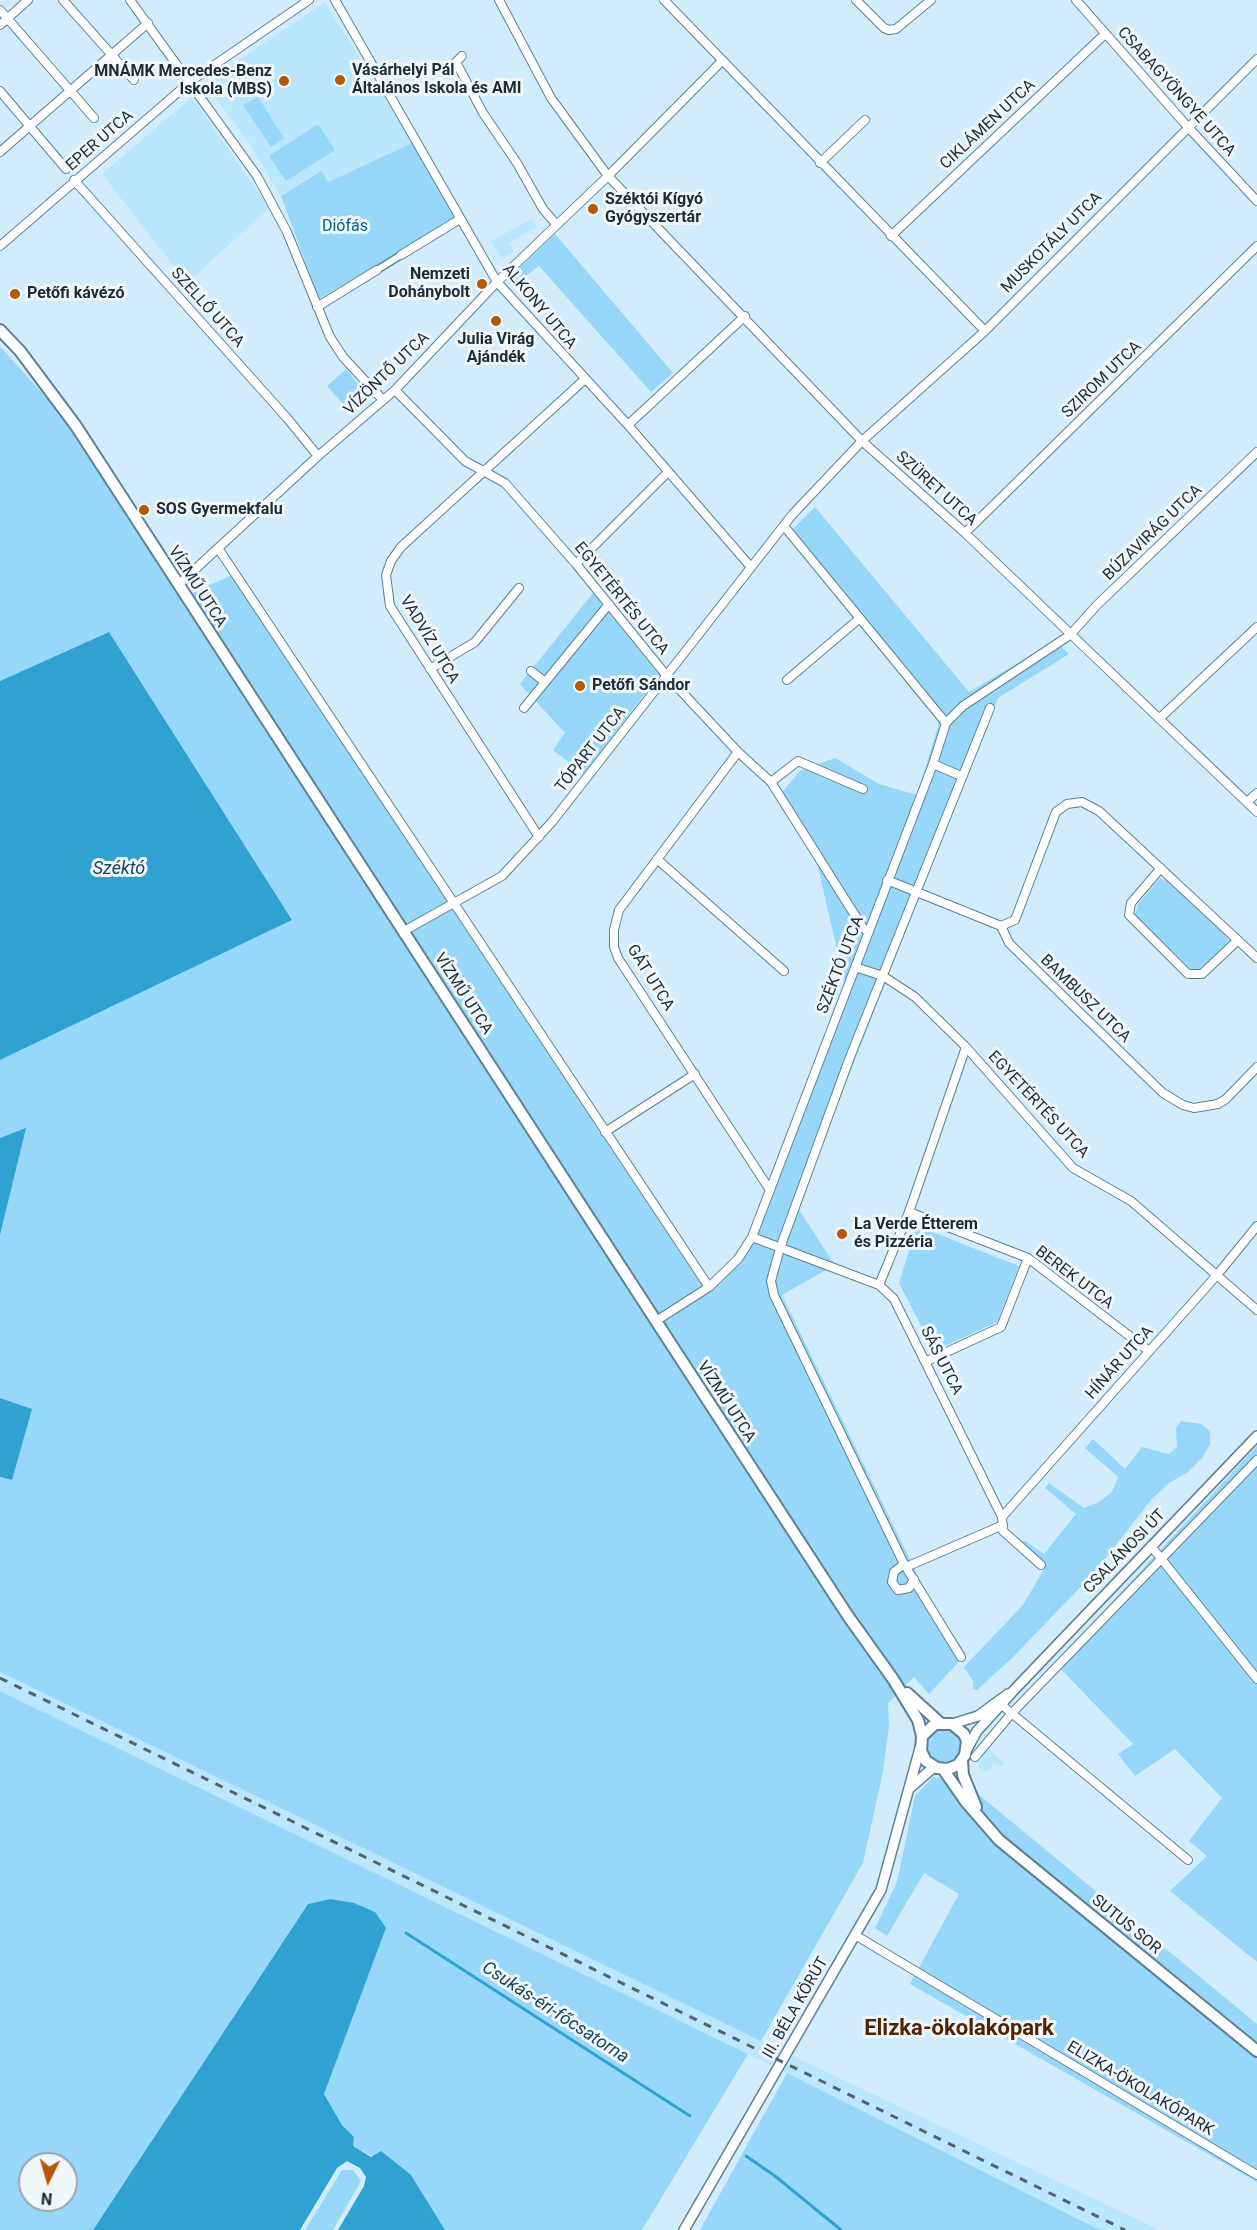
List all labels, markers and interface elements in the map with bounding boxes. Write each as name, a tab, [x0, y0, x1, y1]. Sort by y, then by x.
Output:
street label: CSABAGYÖNGYE UTCA	[1113, 23, 1239, 161]
place label: Vásárhelyi Pál Általános Iskola és AMI	[352, 61, 521, 99]
place label: MNÁMK Mercedes-Benz Iskola (MBS)	[94, 62, 272, 100]
marker: Vásárhelyi Pál Általános Iskola és AMI	[333, 73, 347, 87]
marker: MNÁMK Mercedes-Benz Iskola (MBS)	[277, 74, 291, 88]
street label: CIKLÁMEN UTCA	[936, 76, 1040, 174]
street label: EPER UTCA	[63, 107, 137, 175]
street label: MUSKOTÁLY UTCA	[998, 189, 1106, 297]
place label: Széktói Kígyó Gyógyszertár	[605, 190, 703, 228]
marker: Széktói Kígyó Gyógyszertár	[586, 202, 600, 216]
park label: Diófás	[322, 217, 368, 237]
street label: ALKONY UTCA	[498, 261, 580, 353]
street label: SZELLŐ UTCA	[166, 264, 248, 352]
place label: Nemzeti Dohánybolt	[388, 265, 470, 303]
marker: Nemzeti Dohánybolt	[475, 277, 489, 291]
place label: Petőfi kávézó	[27, 284, 125, 304]
marker: Petőfi kávézó	[8, 287, 22, 301]
marker: Julia Virág Ajándék	[489, 314, 503, 328]
street label: VÍZÖNTŐ UTCA	[340, 329, 434, 419]
place label: Julia Virág Ajándék	[458, 330, 534, 368]
street label: SZIROM UTCA	[1058, 337, 1146, 423]
street label: SZÜRET UTCA	[891, 448, 981, 530]
street label: BÚZAVIRÁG UTCA	[1100, 481, 1206, 585]
place label: SOS Gyermekfalu	[156, 500, 283, 520]
marker: SOS Gyermekfalu	[137, 503, 151, 517]
street label: EGYETÉRTÉS UTCA	[570, 539, 672, 659]
street label: VÍZMŰ UTCA	[164, 543, 230, 631]
street label: VADVÍZ UTCA	[395, 593, 463, 687]
place label: Petőfi Sándor	[592, 676, 690, 696]
marker: Petőfi Sándor	[573, 679, 587, 693]
street label: TÓPART UTCA	[552, 703, 630, 797]
water label: Széktó	[93, 858, 145, 880]
street label: SZÉKTÓ UTCA	[814, 913, 868, 1017]
street label: GÁT UTCA	[622, 941, 678, 1015]
street label: VÍZMŰ UTCA	[430, 950, 496, 1038]
street label: BAMBUSZ UTCA	[1036, 951, 1134, 1047]
street label: EGYETÉRTÉS UTCA	[983, 1047, 1093, 1163]
place label: La Verde Étterem és Pizzéria	[854, 1215, 978, 1253]
marker: La Verde Étterem és Pizzéria	[835, 1227, 849, 1241]
street label: BEREK UTCA	[1031, 1242, 1117, 1314]
street label: HÍNÁR UTCA	[1082, 1322, 1158, 1404]
street label: SÁS UTCA	[916, 1324, 966, 1398]
street label: VÍZMŰ UTCA	[693, 1358, 759, 1446]
street label: CSALÁNOSI ÚT	[1080, 1506, 1170, 1598]
street label: SUTUS SOR	[1087, 1891, 1165, 1959]
street label: III. BÉLA KÖRÚT	[759, 1954, 833, 2062]
water label: Csukás-éri-főcsatorna	[478, 1957, 632, 2069]
district label: Elizka-ökolakópark	[864, 2016, 1054, 2042]
street label: ELIZKA-ÖKOLAKÓPARK	[1063, 2038, 1217, 2140]
north arrow	[18, 2152, 78, 2212]
text: N	[40, 2188, 53, 2208]

